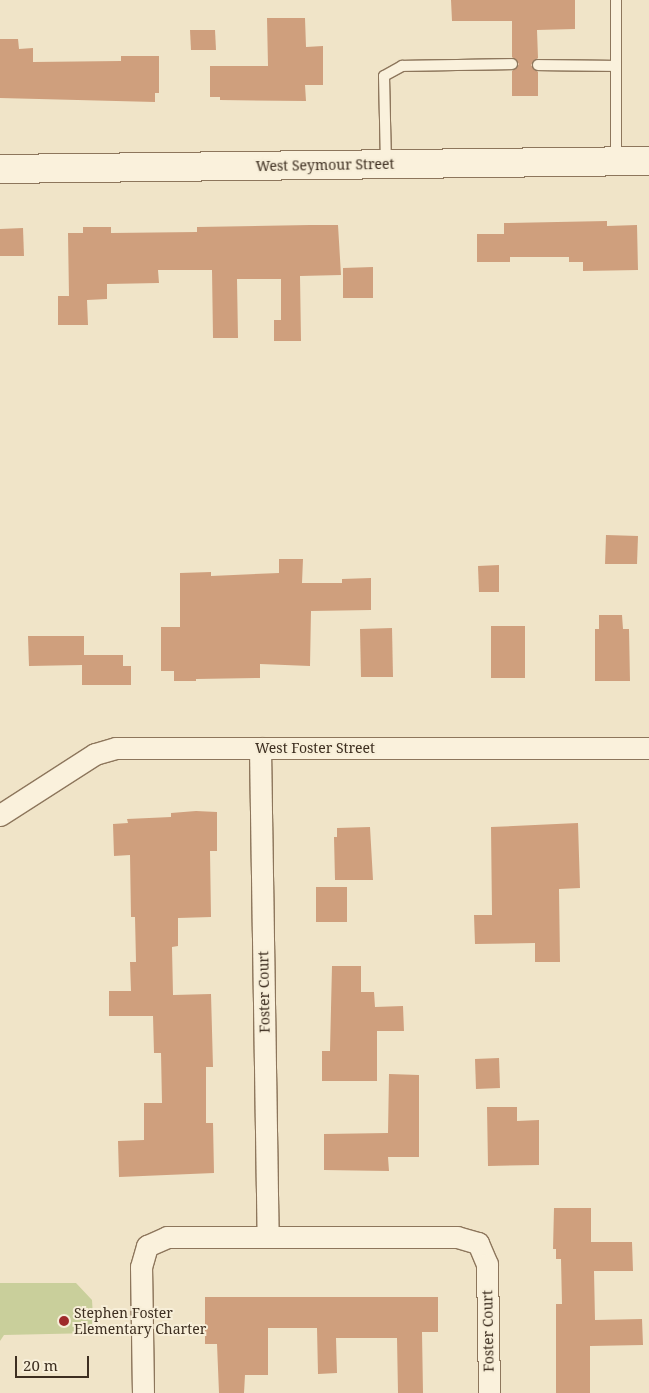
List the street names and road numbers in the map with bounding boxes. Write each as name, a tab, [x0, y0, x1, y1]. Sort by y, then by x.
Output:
street label: West Seymour Street	[256, 155, 394, 175]
street label: West Foster Street	[255, 740, 375, 756]
street label: Foster Court	[255, 951, 273, 1033]
street label: Foster Court	[479, 1290, 497, 1372]

